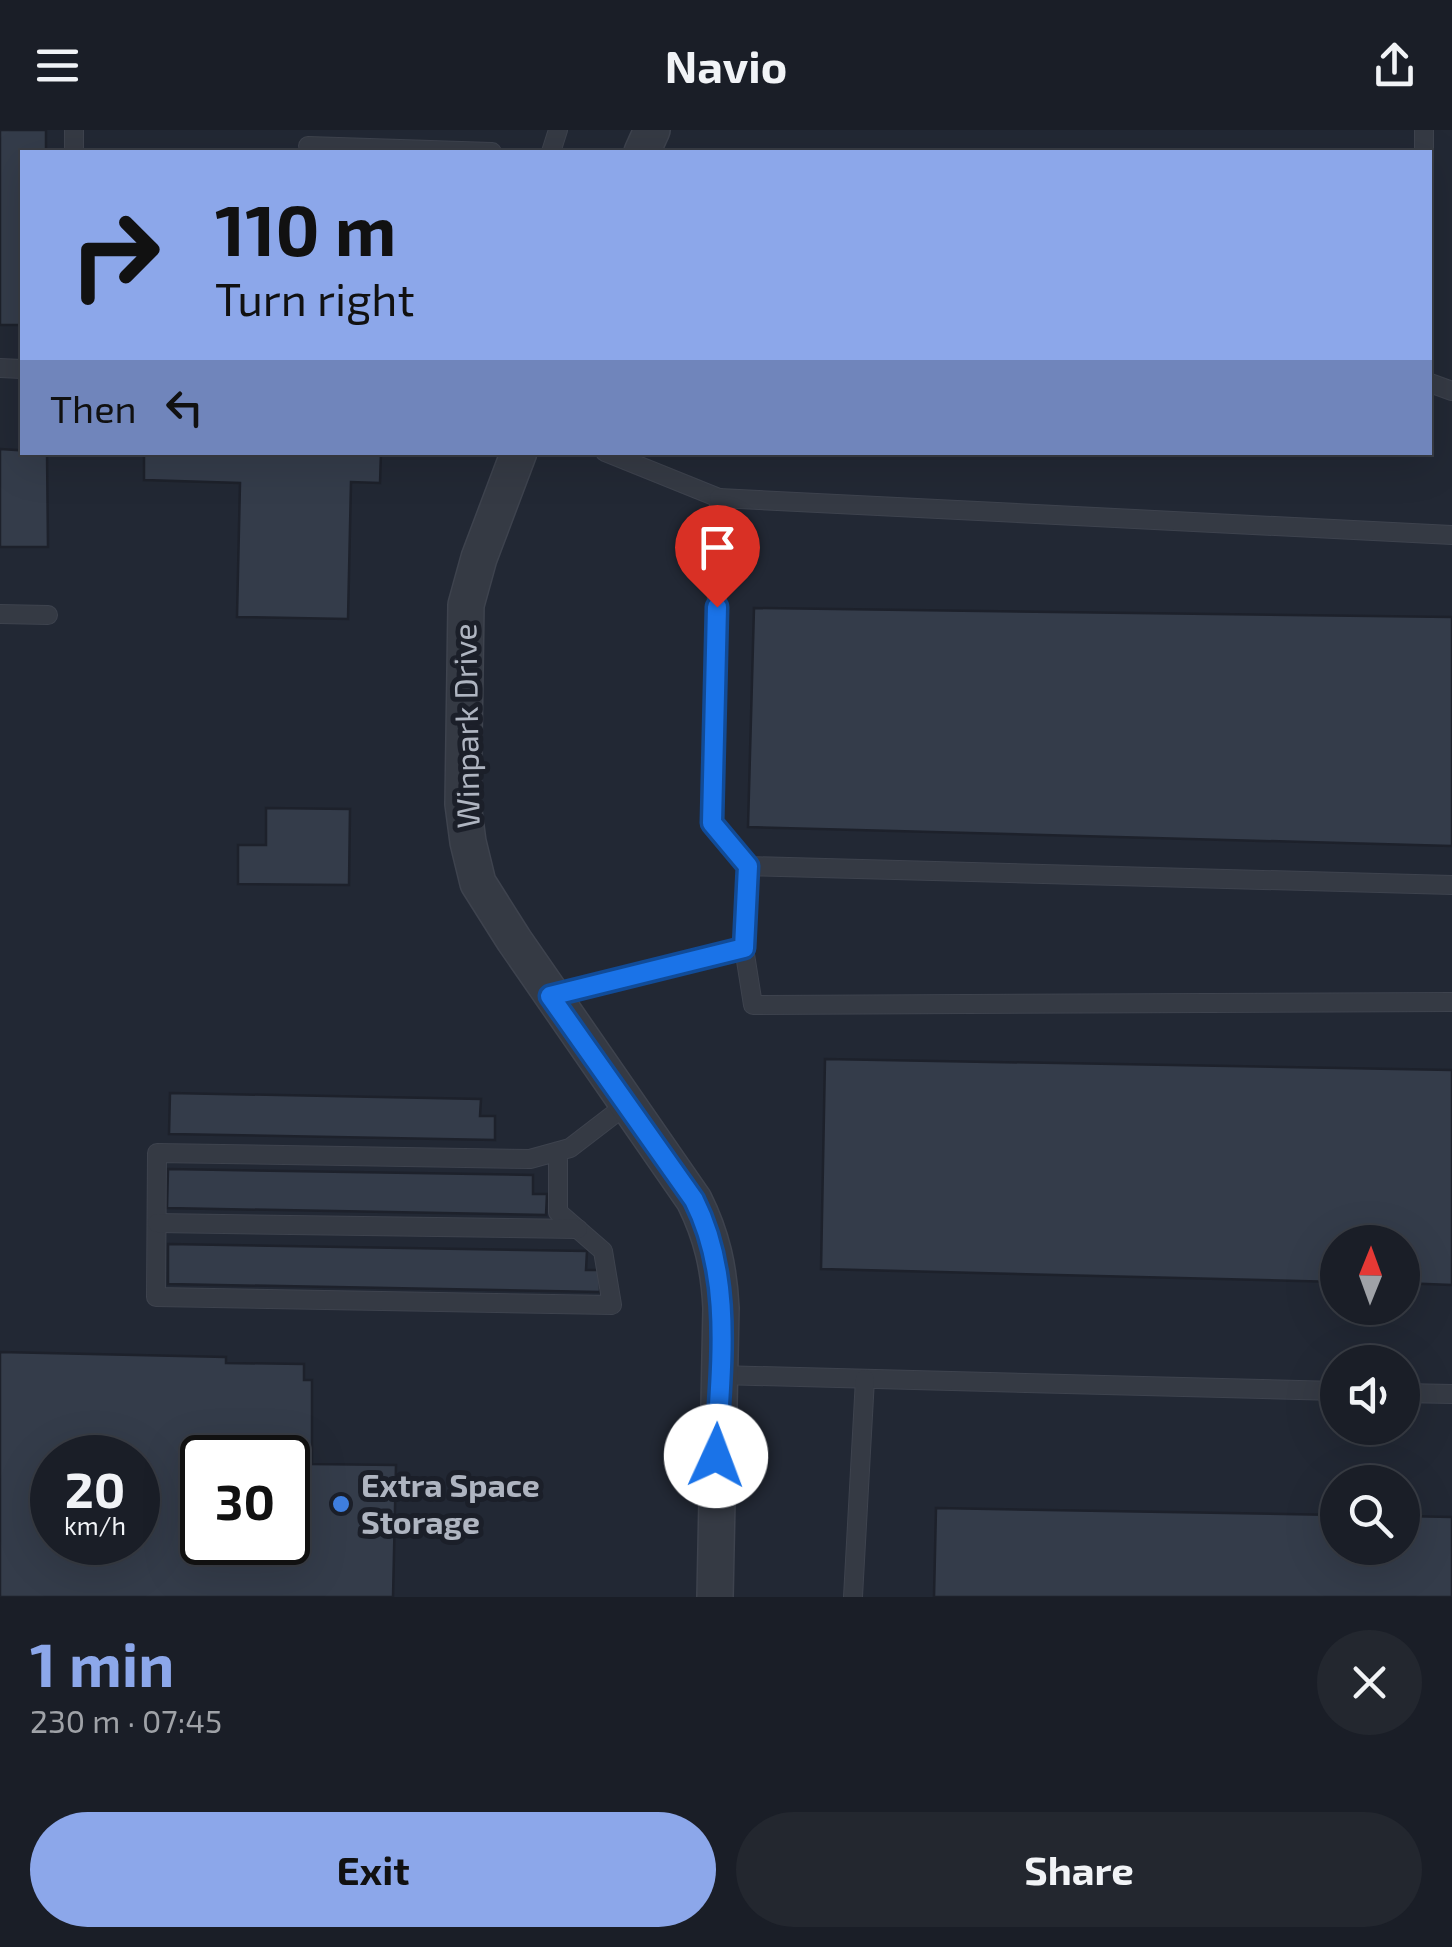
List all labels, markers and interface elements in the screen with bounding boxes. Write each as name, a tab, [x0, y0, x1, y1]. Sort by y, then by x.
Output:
icon: menu	[30, 38, 85, 93]
text: Navio	[665, 38, 787, 92]
icon: share	[1367, 38, 1422, 93]
text: 110 m	[215, 186, 396, 270]
icon: right	[50, 190, 180, 320]
text: Turn right	[215, 271, 415, 325]
icon: left	[157, 380, 212, 435]
text: Then	[50, 385, 137, 431]
pin	[675, 505, 760, 608]
icon: arrive	[690, 520, 745, 575]
street label: Winpark Drive	[444, 623, 486, 829]
north arrow	[1320, 1225, 1420, 1325]
map controls	[1320, 1225, 1420, 1565]
button: sound	[1320, 1345, 1420, 1445]
position arrow	[664, 1404, 768, 1508]
speed limit sign: 30	[180, 1435, 310, 1565]
text: 20	[65, 1458, 125, 1518]
place label: Extra Space Storage	[361, 1465, 540, 1540]
button: search	[1320, 1465, 1420, 1565]
marker: Extra Space Storage	[330, 1493, 352, 1515]
text: km/h	[64, 1510, 126, 1540]
text: 1 min	[30, 1627, 174, 1699]
button: close	[1317, 1630, 1422, 1735]
text: 230 m · 07:45	[30, 1701, 222, 1739]
button: Exit	[30, 1812, 716, 1927]
button: Share	[736, 1812, 1422, 1927]

